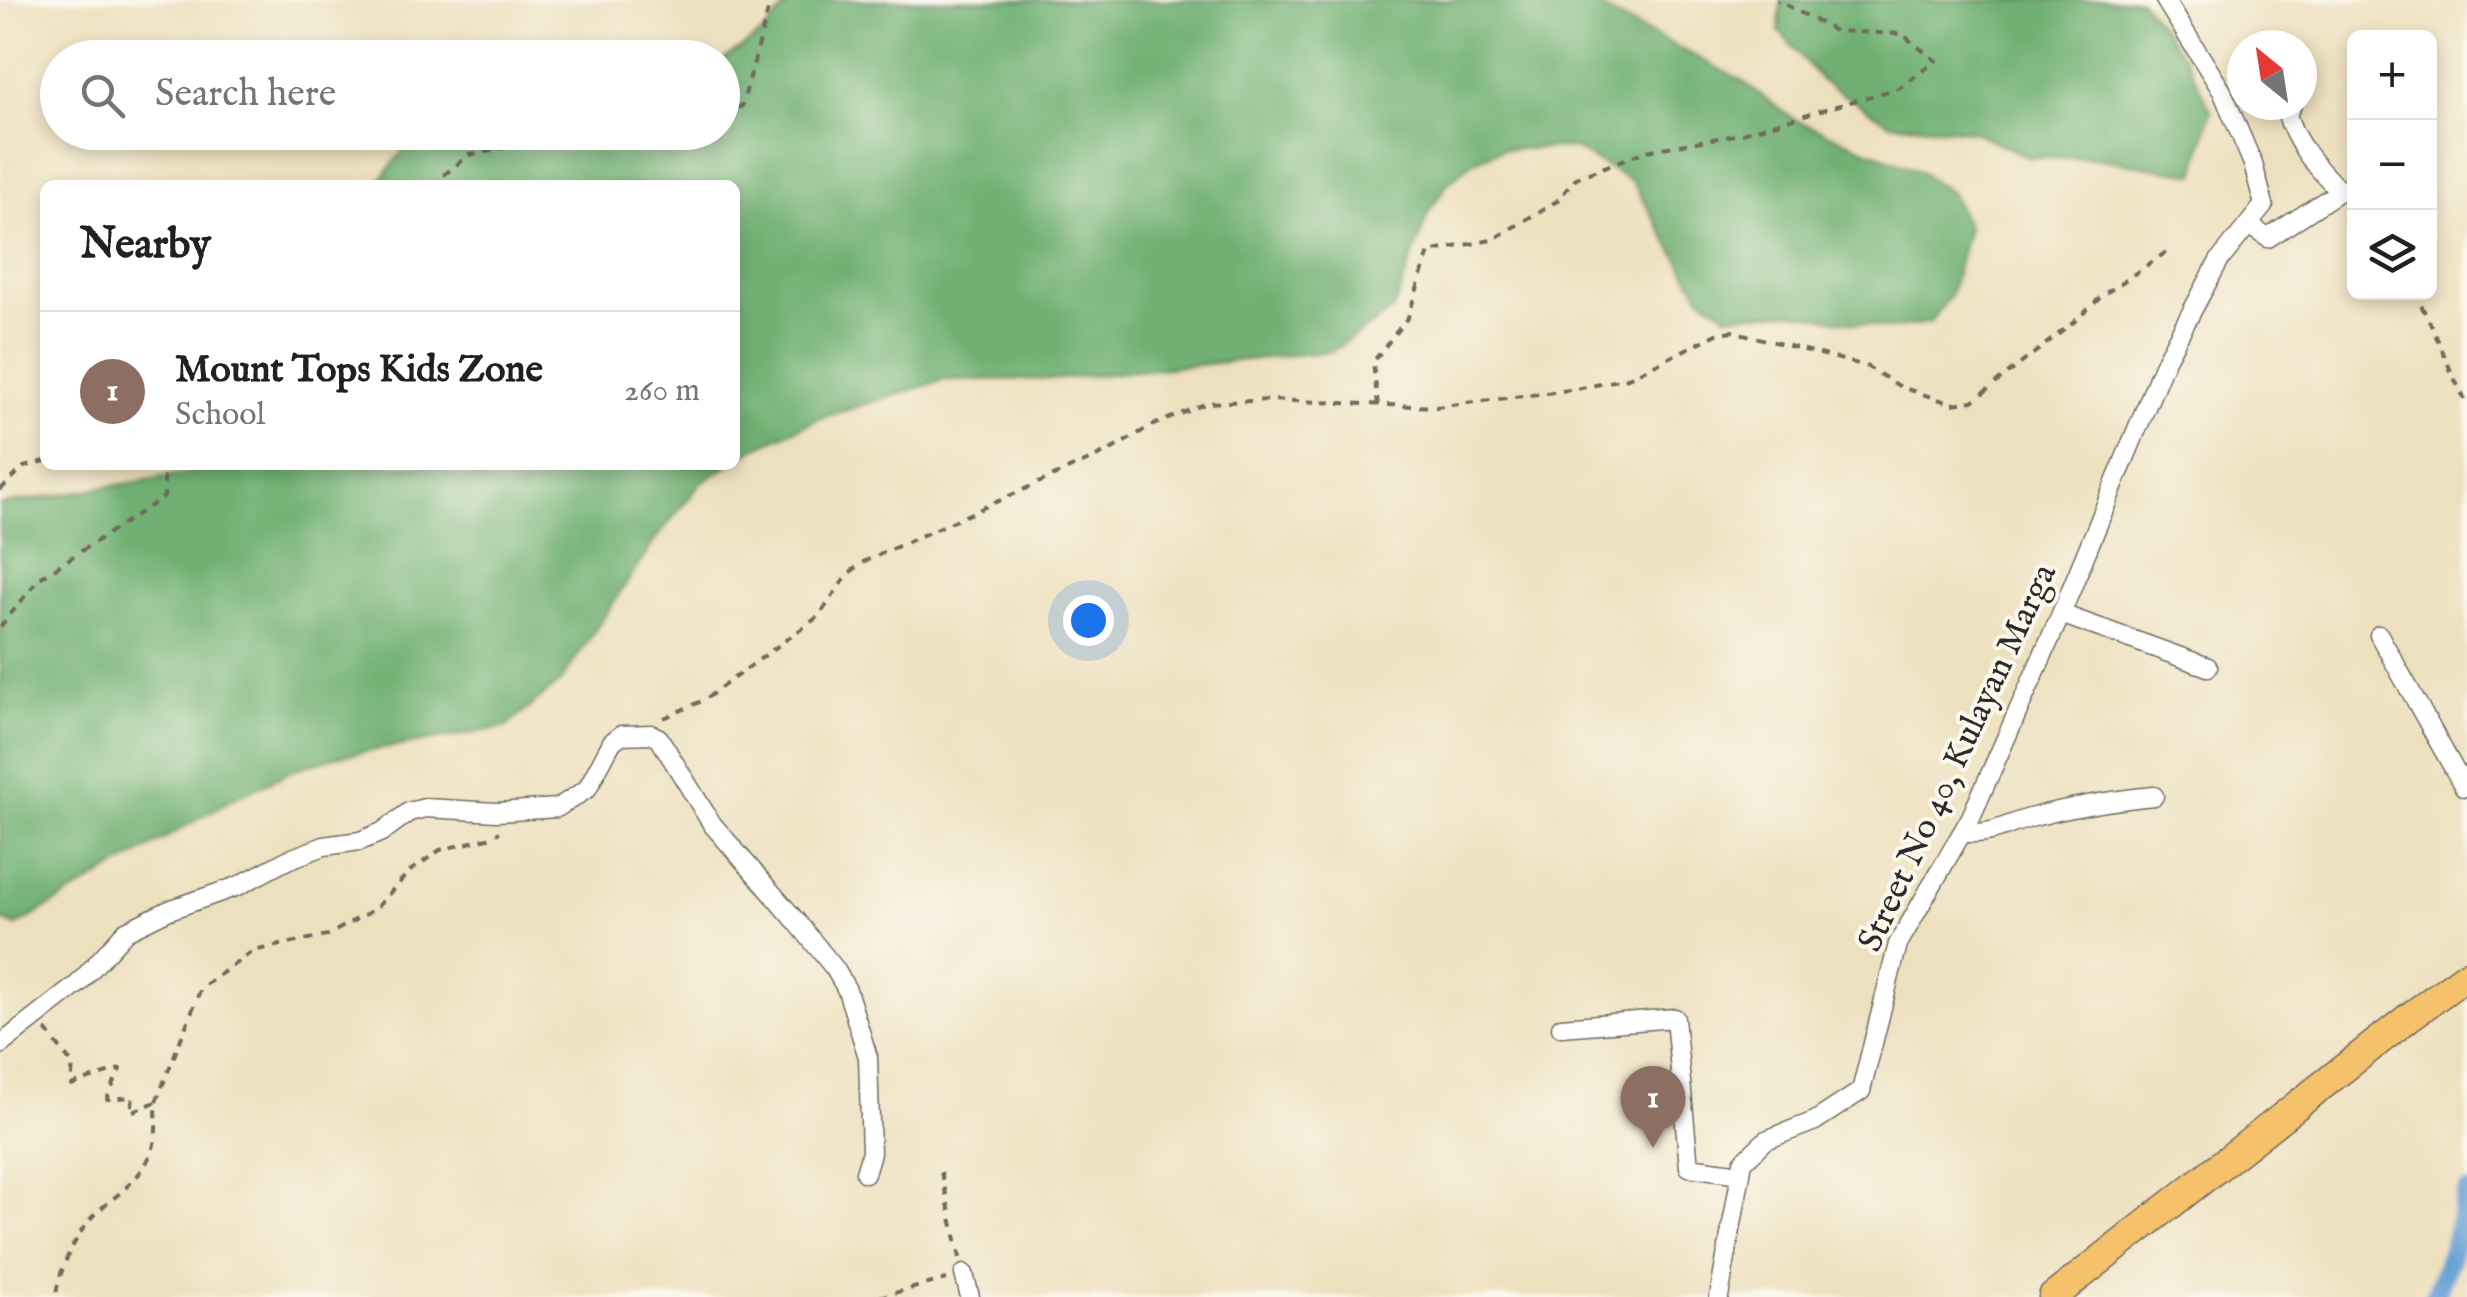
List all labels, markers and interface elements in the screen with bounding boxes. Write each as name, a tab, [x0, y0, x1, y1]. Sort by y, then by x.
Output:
north arrow	[2227, 30, 2317, 120]
map controls	[2347, 30, 2437, 300]
button: +	[2347, 30, 2437, 120]
search box	[40, 40, 740, 150]
icon: search	[75, 68, 130, 123]
text: Search here	[155, 71, 336, 119]
button: −	[2347, 120, 2437, 210]
button: layers	[2347, 210, 2437, 300]
text: Nearby	[80, 219, 211, 272]
text: Mount Tops Kids Zone	[175, 347, 543, 395]
text: 1	[107, 371, 118, 412]
text: 260 m	[624, 371, 700, 412]
text: School	[175, 395, 265, 436]
street label: Street No 40, Kulayan Marga	[1849, 556, 2068, 959]
your location	[1063, 595, 1114, 646]
pin: 1	[1620, 1066, 1686, 1148]

